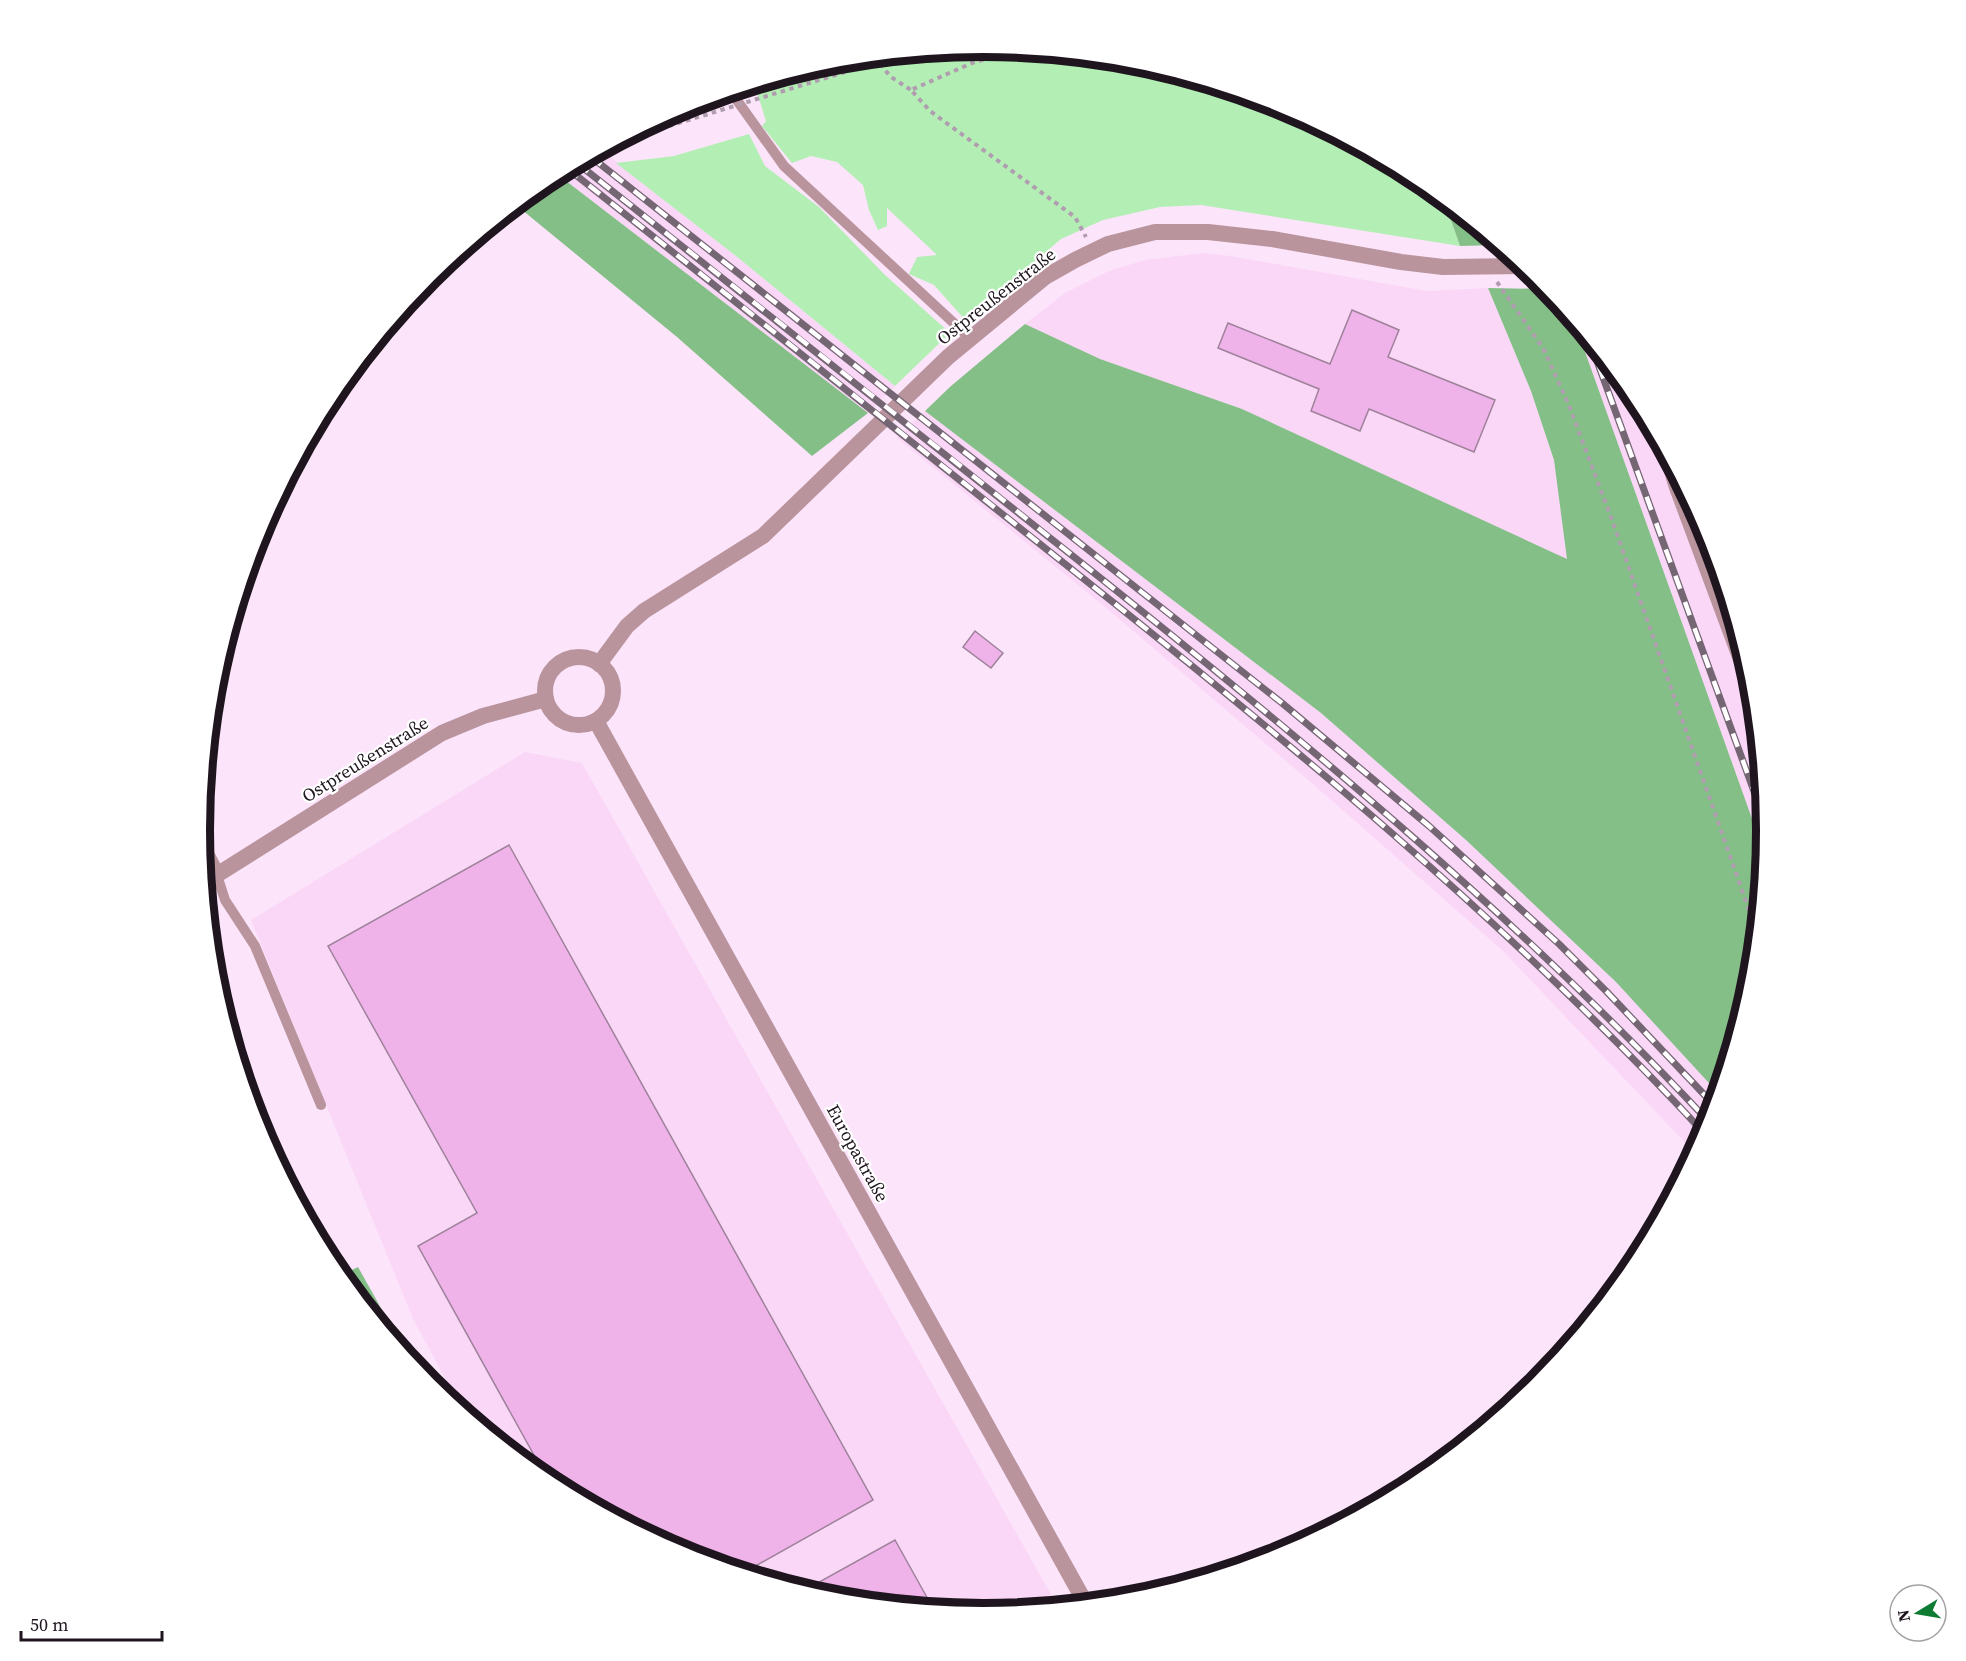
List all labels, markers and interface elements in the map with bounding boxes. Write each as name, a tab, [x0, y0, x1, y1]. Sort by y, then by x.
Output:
street label: Ostpreußenstraße	[931, 242, 1061, 350]
street label: Ostpreußenstraße	[297, 710, 433, 808]
street label: Europastraße	[821, 1100, 895, 1206]
north arrow	[1888, 1583, 1948, 1643]
scale bar	[21, 1604, 162, 1642]
text: N	[1891, 1608, 1915, 1624]
text: 50 m	[30, 1612, 68, 1637]

